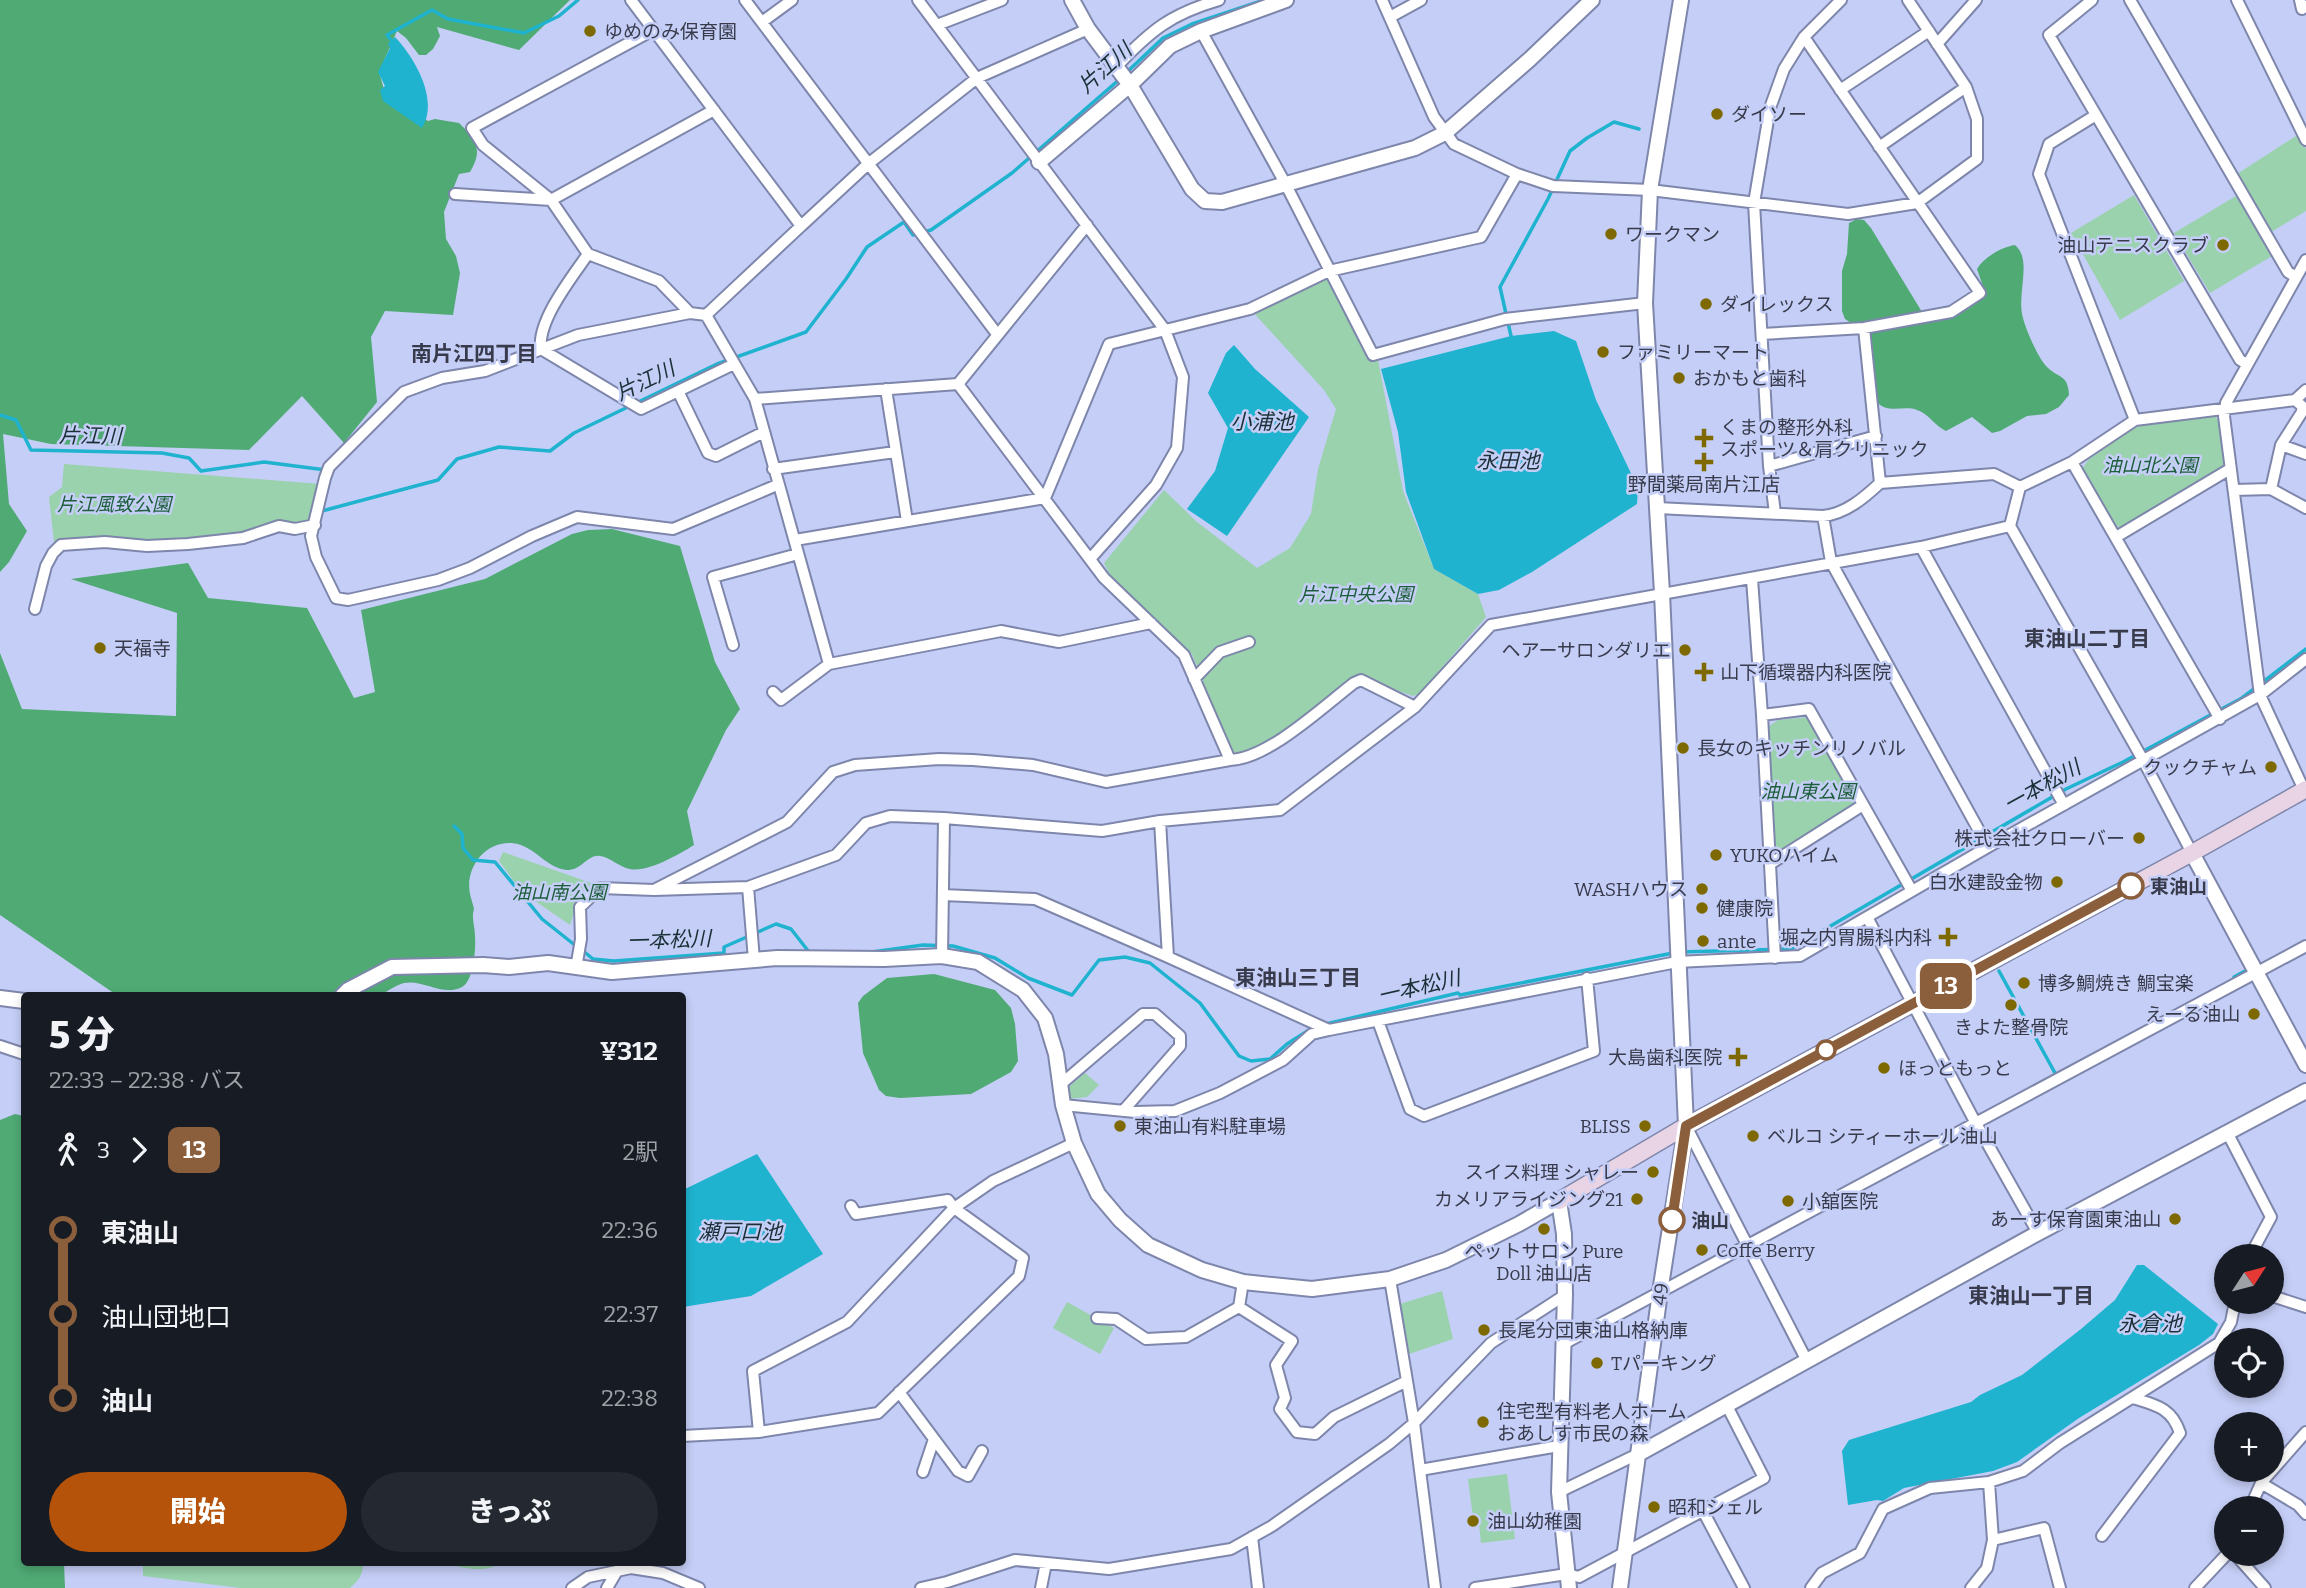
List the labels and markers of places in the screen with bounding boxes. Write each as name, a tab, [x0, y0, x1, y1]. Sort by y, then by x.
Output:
place label: ゆめのみ保育園	[604, 20, 737, 43]
marker: ゆめのみ保育園	[582, 23, 598, 39]
place label: ダイソー	[1731, 103, 1807, 126]
marker: ダイソー	[1709, 106, 1725, 122]
place label: ワークマン	[1625, 223, 1720, 246]
marker: ワークマン	[1603, 226, 1619, 242]
place label: 油山テニスクラブ	[2057, 234, 2209, 257]
marker: 油山テニスクラブ	[2215, 237, 2231, 253]
place label: ダイレックス	[1720, 293, 1833, 316]
marker: ダイレックス	[1698, 296, 1714, 312]
place label: ファミリーマート	[1617, 341, 1769, 364]
marker: ファミリーマート	[1595, 344, 1611, 360]
place label: おかもと歯科	[1693, 367, 1807, 390]
marker: おかもと歯科	[1671, 370, 1687, 386]
place label: くまの整形外科 スポーツ＆肩クリニック	[1720, 416, 1929, 461]
marker: くまの整形外科 スポーツ＆肩クリニック	[1694, 428, 1714, 448]
marker: 野間薬局南片江店	[1696, 454, 1712, 470]
place label: 野間薬局南片江店	[1628, 473, 1780, 496]
place label: 天福寺	[114, 637, 171, 660]
place label: ヘアーサロンダリエ	[1502, 639, 1671, 662]
marker: 天福寺	[92, 640, 108, 656]
marker: ヘアーサロンダリエ	[1677, 642, 1693, 658]
place label: 山下循環器内科医院	[1720, 661, 1891, 684]
marker: 山下循環器内科医院	[1694, 662, 1714, 682]
place label: 長女のキッチンリノバル	[1697, 737, 1906, 760]
marker: 長女のキッチンリノバル	[1675, 740, 1691, 756]
place label: クックチャム	[2143, 756, 2257, 779]
marker: クックチャム	[2263, 759, 2279, 775]
place label: 株式会社クローバー	[1954, 827, 2125, 850]
marker: 株式会社クローバー	[2131, 830, 2147, 846]
place label: YUKOハイム	[1730, 844, 1839, 867]
marker: YUKOハイム	[1708, 847, 1724, 863]
place label: 白水建設金物	[1929, 871, 2043, 894]
marker: 東油山	[2118, 873, 2144, 899]
marker: 白水建設金物	[2049, 874, 2065, 890]
place label: 東油山	[2150, 875, 2207, 898]
place label: WASHハウス	[1574, 878, 1688, 901]
marker: WASHハウス	[1694, 881, 1710, 897]
place label: 健康院	[1716, 897, 1773, 920]
marker: 健康院	[1694, 900, 1710, 916]
place label: 堀之内胃腸科内科	[1780, 926, 1932, 949]
marker: 堀之内胃腸科内科	[1938, 927, 1958, 947]
place label: ante	[1717, 930, 1756, 953]
marker: ante	[1695, 933, 1711, 949]
place label: 博多鯛焼き 鯛宝楽	[2038, 972, 2194, 995]
marker: 博多鯛焼き 鯛宝楽	[2016, 975, 2032, 991]
marker: きよた整骨院	[2003, 997, 2019, 1013]
place label: えーる油山	[2145, 1003, 2240, 1026]
marker: えーる油山	[2246, 1006, 2262, 1022]
place label: きよた整骨院	[1954, 1016, 2068, 1039]
unlabelled marker	[1816, 1040, 1836, 1060]
place label: 大島歯科医院	[1608, 1046, 1722, 1069]
marker: 大島歯科医院	[1728, 1047, 1748, 1067]
place label: ほっともっと	[1898, 1057, 2012, 1080]
marker: ほっともっと	[1876, 1060, 1892, 1076]
place label: 東油山有料駐車場	[1134, 1115, 1286, 1138]
place label: BLISS	[1580, 1115, 1631, 1138]
marker: 東油山有料駐車場	[1112, 1118, 1128, 1134]
marker: BLISS	[1637, 1118, 1653, 1134]
place label: ベルコ シティーホール油山	[1767, 1125, 1997, 1148]
marker: ベルコ シティーホール油山	[1745, 1128, 1761, 1144]
place label: スイス料理 シャレー	[1465, 1161, 1639, 1184]
marker: スイス料理 シャレー	[1645, 1164, 1661, 1180]
place label: カメリアライジング21	[1434, 1188, 1623, 1211]
place label: 小舘医院	[1802, 1190, 1878, 1213]
marker: カメリアライジング21	[1629, 1191, 1645, 1207]
marker: 小舘医院	[1780, 1193, 1796, 1209]
marker: 油山	[1659, 1207, 1685, 1233]
place label: あーす保育園東油山	[1990, 1208, 2161, 1231]
place label: 油山	[1691, 1209, 1729, 1232]
marker: あーす保育園東油山	[2167, 1211, 2183, 1227]
marker: ペットサロン Pure Doll 油山店	[1536, 1221, 1552, 1237]
place label: Coffe Berry	[1716, 1239, 1816, 1262]
place label: ペットサロン Pure Doll 油山店	[1465, 1240, 1624, 1285]
marker: Coffe Berry	[1694, 1242, 1710, 1258]
place label: 長尾分団東油山格納庫	[1498, 1319, 1688, 1342]
marker: 長尾分団東油山格納庫	[1476, 1322, 1492, 1338]
place label: Tパーキング	[1611, 1352, 1717, 1375]
marker: Tパーキング	[1589, 1355, 1605, 1371]
place label: 住宅型有料老人ホーム おあしす市民の森	[1497, 1400, 1686, 1445]
marker: 住宅型有料老人ホーム おあしす市民の森	[1475, 1414, 1491, 1430]
place label: 昭和シェル	[1668, 1496, 1763, 1519]
marker: 昭和シェル	[1646, 1499, 1662, 1515]
place label: 油山幼稚園	[1487, 1510, 1582, 1533]
marker: 油山幼稚園	[1465, 1513, 1481, 1529]

